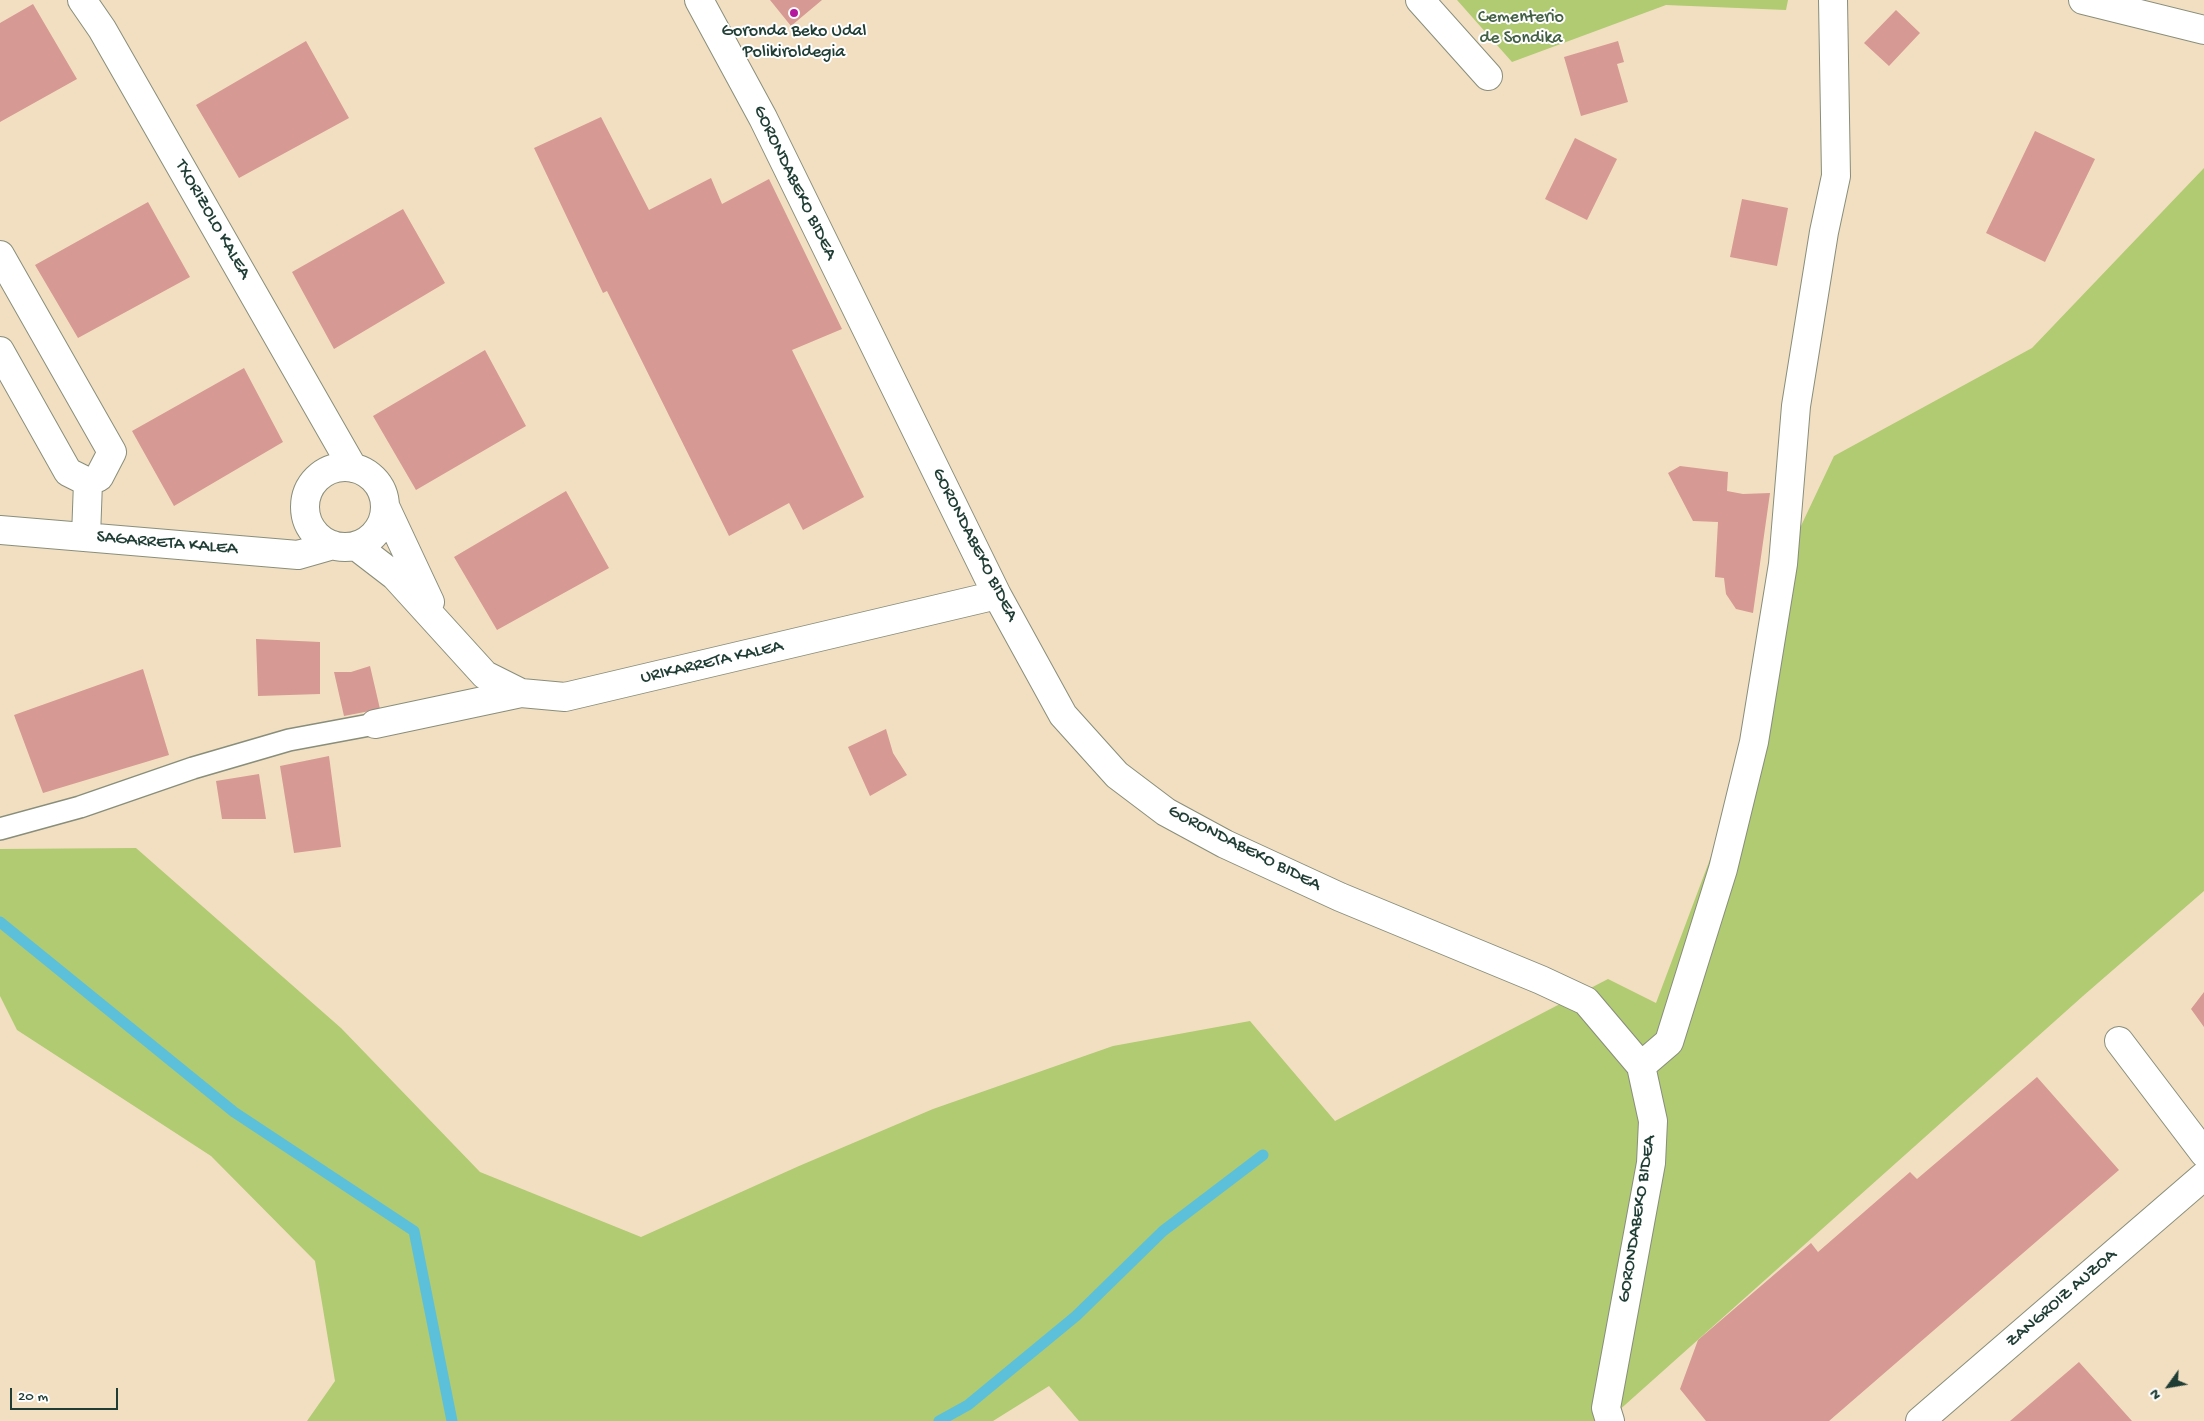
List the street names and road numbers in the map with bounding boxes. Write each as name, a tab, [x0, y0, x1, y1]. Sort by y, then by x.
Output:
street label: GORONDABEKO BIDEA	[747, 102, 841, 264]
street label: TXORIZOLO KALEA	[169, 156, 255, 284]
street label: GORONDABEKO BIDEA	[926, 465, 1022, 625]
street label: SAGARRETA KALEA	[95, 527, 239, 561]
street label: URIKARRETA KALEA	[639, 636, 785, 690]
street label: GORONDABEKO BIDEA	[1164, 801, 1324, 897]
street label: GORONDABEKO BIDEA	[1614, 1134, 1662, 1304]
street label: ZANGROIZ AUZOA	[2002, 1245, 2122, 1353]

